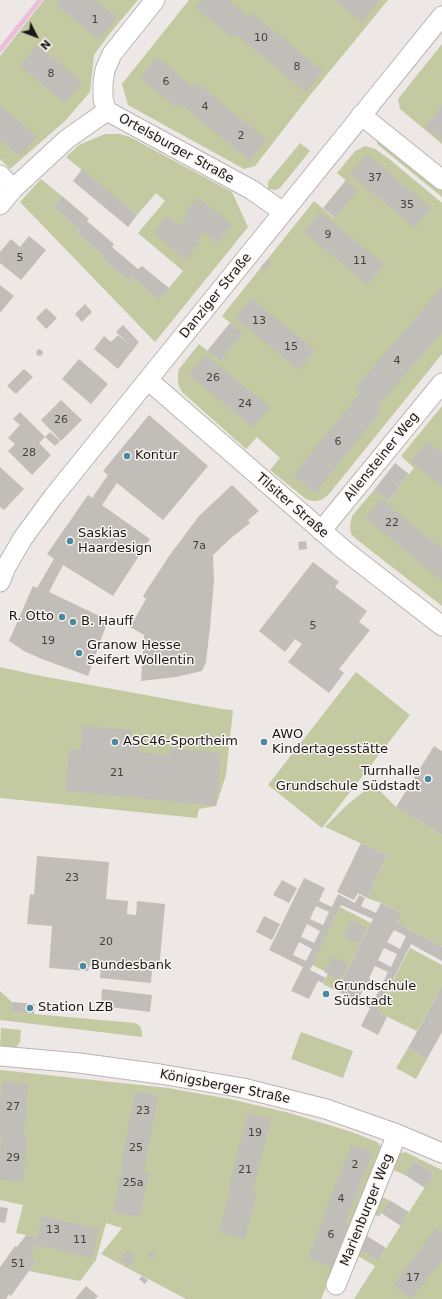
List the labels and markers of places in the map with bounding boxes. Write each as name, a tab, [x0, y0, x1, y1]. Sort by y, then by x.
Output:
place label: Kontur	[135, 448, 178, 464]
marker: Kontur	[122, 451, 132, 461]
place label: Saskias Haardesign	[78, 526, 152, 557]
marker: Saskias Haardesign	[65, 536, 75, 546]
place label: R. Otto	[9, 609, 54, 625]
marker: R. Otto	[57, 612, 67, 622]
place label: B. Hauff	[81, 614, 133, 630]
marker: B. Hauff	[68, 617, 78, 627]
place label: Granow Hesse Seifert Wollentin	[87, 638, 194, 669]
marker: Granow Hesse Seifert Wollentin	[74, 648, 84, 658]
place label: AWO Kindertagesstätte	[272, 727, 388, 758]
place label: ASC46-Sportheim	[123, 734, 238, 750]
marker: ASC46-Sportheim	[110, 737, 120, 747]
marker: AWO Kindertagesstätte	[259, 737, 269, 747]
place label: Turnhalle Grundschule Südstadt	[276, 764, 420, 795]
marker: Turnhalle Grundschule Südstadt	[423, 774, 433, 784]
place label: Bundesbank	[91, 958, 171, 974]
marker: Bundesbank	[78, 961, 88, 971]
place label: Grundschule Südstadt	[334, 979, 416, 1010]
marker: Grundschule Südstadt	[321, 989, 331, 999]
place label: Station LZB	[38, 1000, 113, 1016]
marker: Station LZB	[25, 1003, 35, 1013]

